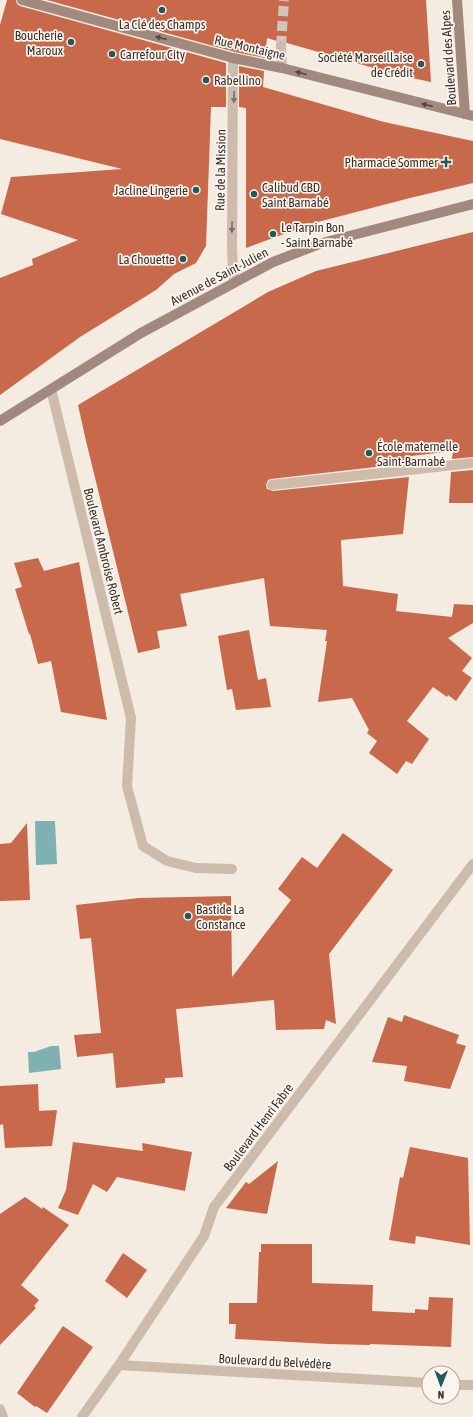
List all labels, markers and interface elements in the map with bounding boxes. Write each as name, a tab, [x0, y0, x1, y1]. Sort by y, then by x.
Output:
marker: La Clé des Champs	[157, 5, 167, 15]
street label: Boulevard des Alpes	[438, 9, 459, 106]
place label: La Clé des Champs	[119, 17, 206, 32]
place label: Boucherie Maroux	[15, 28, 64, 58]
street label: Rue Montaigne	[213, 32, 287, 63]
one-way arrow	[155, 35, 167, 41]
marker: Boucherie Maroux	[66, 37, 76, 47]
place label: Carrefour City	[120, 47, 186, 62]
marker: Carrefour City	[107, 49, 117, 59]
place label: Société Marseillaise de Crédit	[318, 50, 413, 80]
marker: Société Marseillaise de Crédit	[416, 59, 426, 69]
one-way arrow	[295, 70, 307, 76]
place label: Rabellino	[214, 73, 261, 88]
marker: Rabellino	[201, 75, 211, 85]
one-way arrow	[231, 91, 237, 104]
one-way arrow	[421, 102, 433, 108]
street label: Rue de la Mission	[212, 129, 229, 211]
place label: Pharmacie Sommer	[345, 155, 438, 170]
marker: Pharmacie Sommer	[441, 157, 451, 167]
place label: Calibud CBD Saint Barnabé	[262, 180, 329, 210]
place label: Jacline Lingerie	[114, 183, 188, 198]
marker: Jacline Lingerie	[191, 185, 201, 195]
marker: Calibud CBD Saint Barnabé	[249, 189, 259, 199]
place label: Le Tarpin Bon - Saint Barnabé	[281, 220, 353, 250]
one-way arrow	[229, 221, 235, 234]
marker: Le Tarpin Bon - Saint Barnabé	[268, 229, 278, 239]
street label: Avenue de Saint-Julien	[168, 244, 271, 309]
place label: La Chouette	[118, 252, 175, 267]
marker: La Chouette	[178, 254, 188, 264]
place label: École maternelle Saint-Barnabé	[377, 439, 458, 469]
marker: École maternelle Saint-Barnabé	[364, 448, 374, 458]
street label: Boulevard Ambroise Robert	[81, 486, 127, 616]
place label: Bastide La Constance	[196, 902, 246, 932]
marker: Bastide La Constance	[183, 911, 193, 921]
street label: Boulevard Henri Fabre	[221, 1080, 296, 1174]
street label: Boulevard du Belvédère	[218, 1351, 332, 1372]
north arrow	[421, 1365, 461, 1405]
text: N	[437, 1389, 444, 1401]

